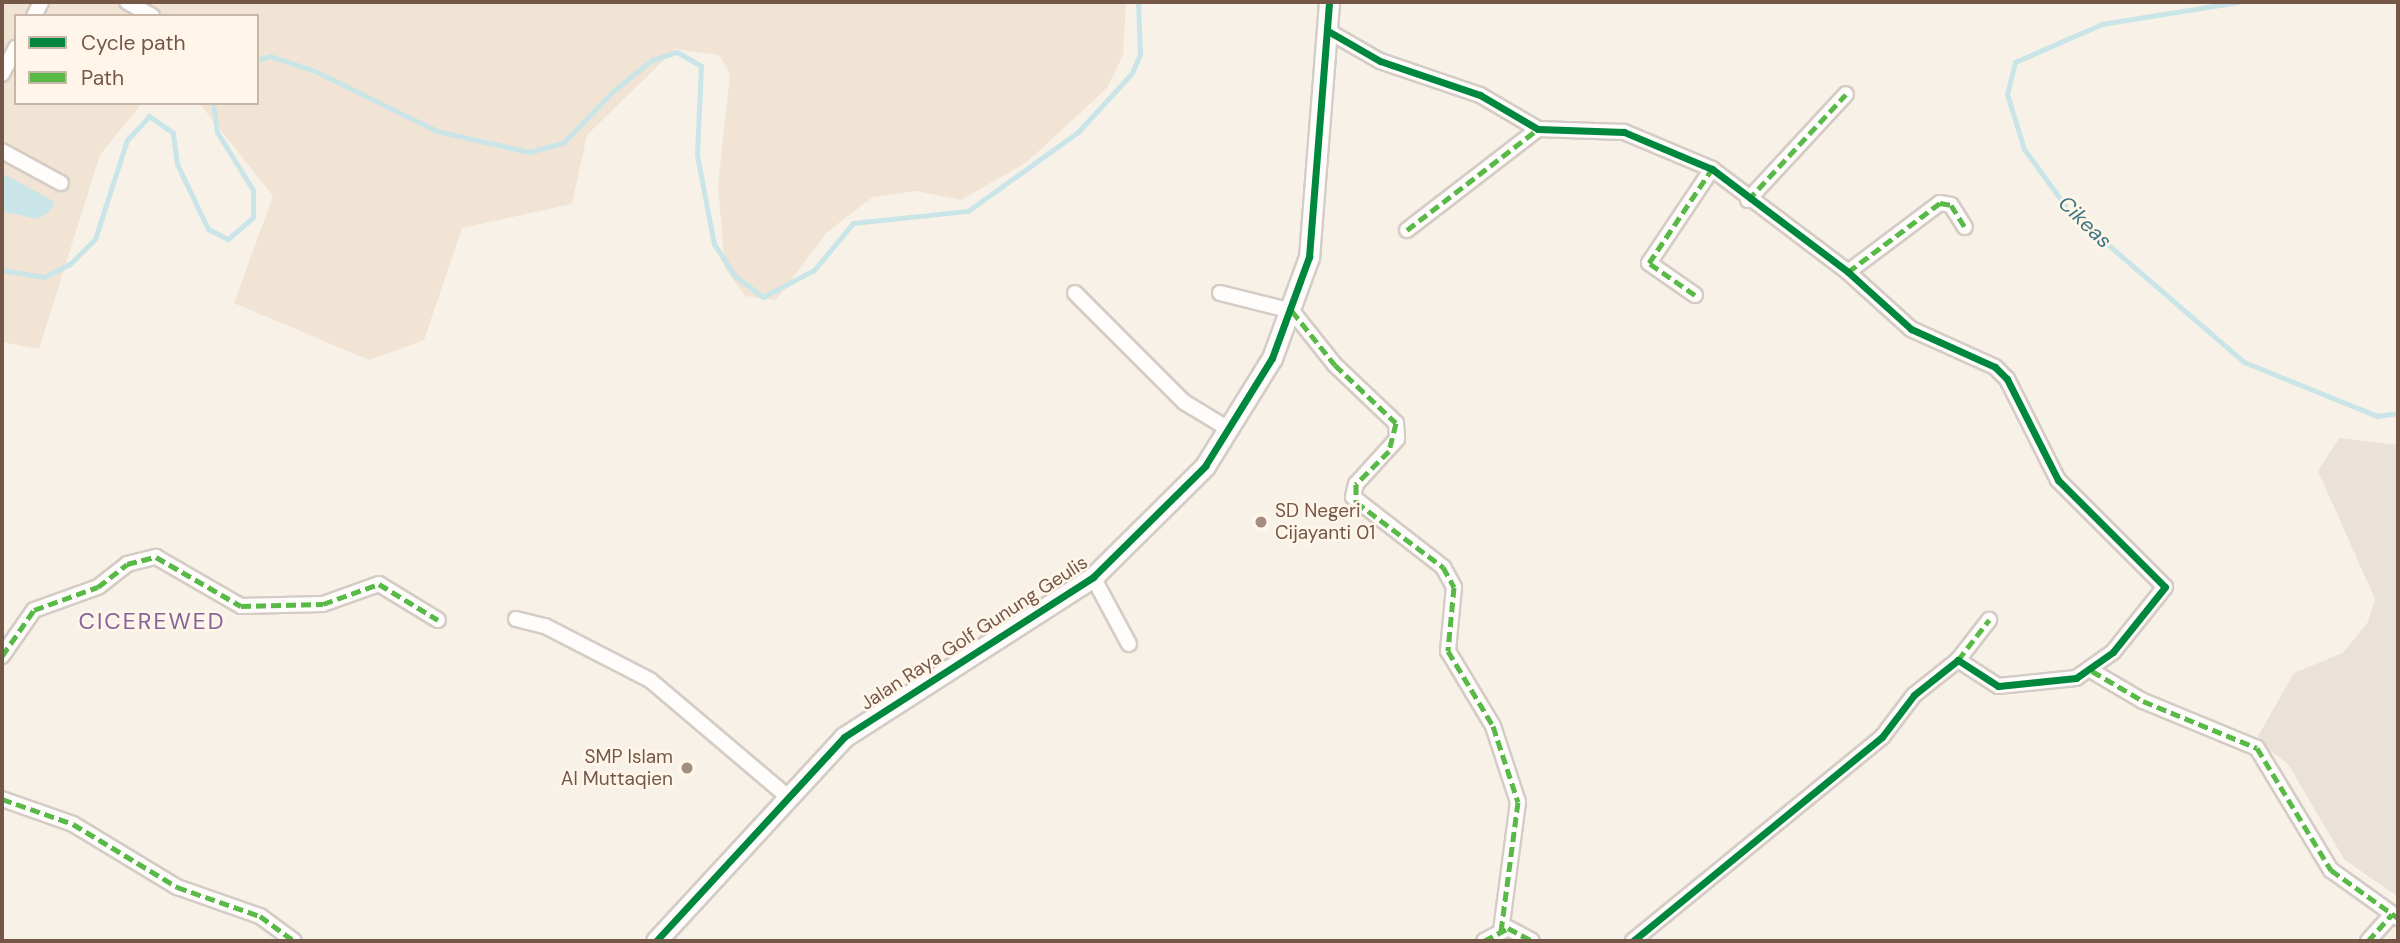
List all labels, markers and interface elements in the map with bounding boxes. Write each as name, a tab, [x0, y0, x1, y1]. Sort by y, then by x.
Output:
legend	[14, 14, 259, 105]
text: Cycle path	[81, 29, 186, 57]
text: Path	[81, 64, 124, 92]
water label: Cikeas	[2053, 191, 2117, 253]
place label: SD Negeri Cijayanti 01	[1275, 500, 1375, 544]
marker: SD Negeri Cijayanti 01	[1253, 514, 1269, 530]
street label: Jalan Raya Golf Gunung Geulis	[856, 551, 1092, 715]
district label: CICEREWED	[80, 607, 224, 635]
place label: SMP Islam Al Muttaqien	[561, 746, 673, 790]
marker: SMP Islam Al Muttaqien	[679, 760, 695, 776]

